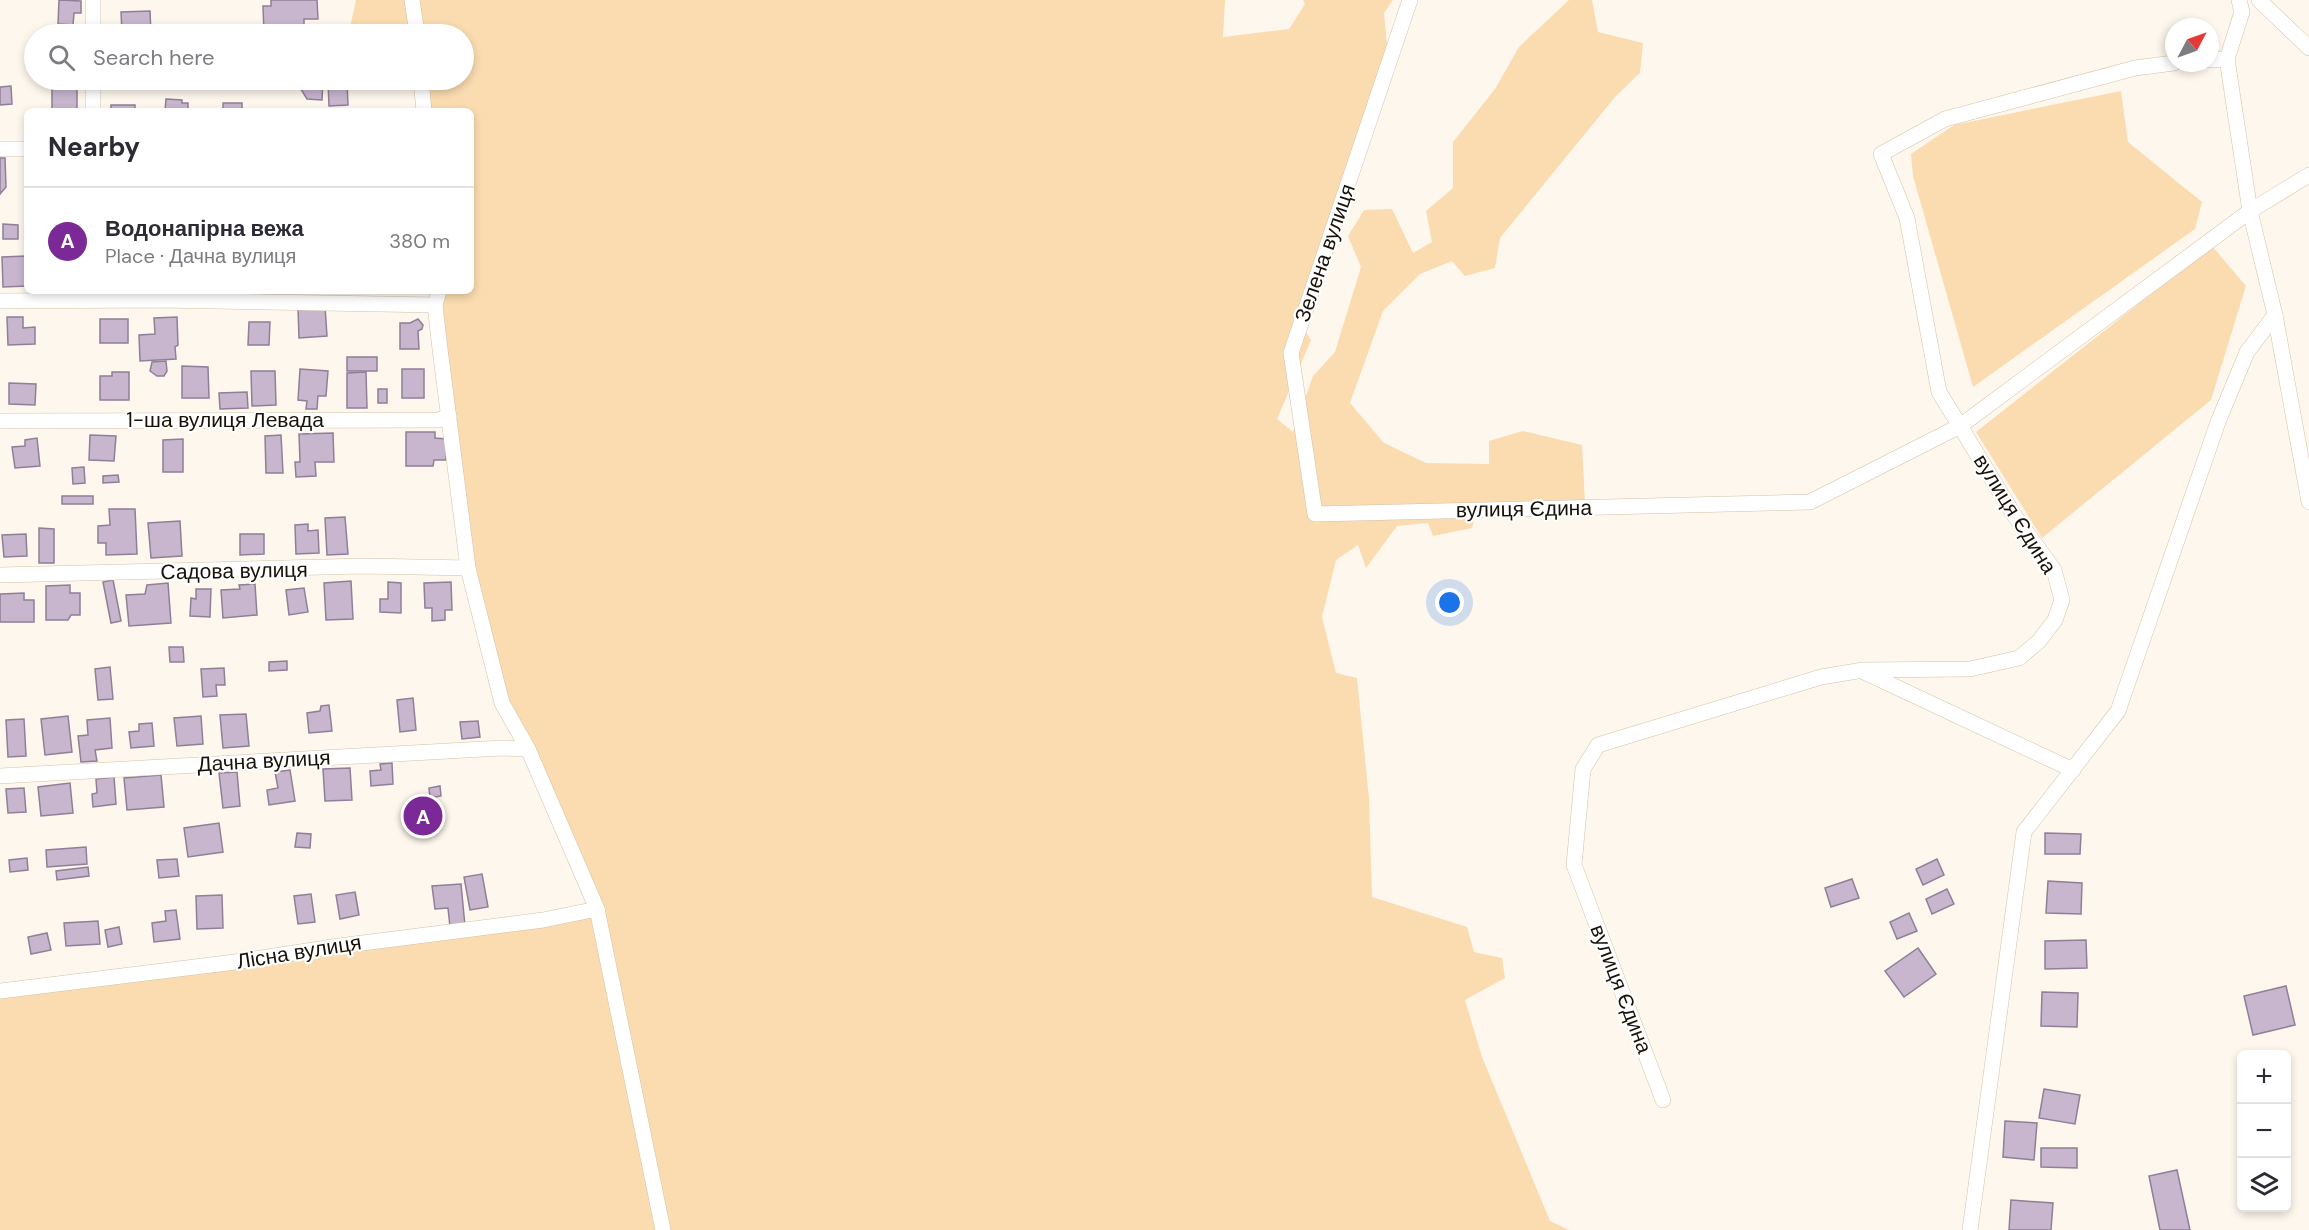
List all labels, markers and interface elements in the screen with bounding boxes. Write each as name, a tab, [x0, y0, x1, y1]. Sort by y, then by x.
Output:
north arrow	[2165, 18, 2219, 72]
search box	[24, 24, 474, 90]
icon: search	[45, 41, 78, 74]
text: Search here	[93, 43, 214, 72]
text: Nearby	[48, 130, 140, 164]
street label: Зелена вулиця	[1288, 180, 1362, 326]
text: Водонапірна вежа	[105, 214, 304, 243]
text: A	[60, 228, 75, 254]
text: 380 m	[389, 228, 450, 254]
text: Place · Дачна вулиця	[105, 243, 296, 269]
street label: 1-ша вулиця Левада	[126, 406, 324, 434]
street label: вулиця Єдина	[1967, 449, 2063, 579]
street label: вулиця Єдина	[1456, 494, 1593, 524]
street label: Садова вулиця	[160, 556, 308, 586]
your location	[1435, 588, 1464, 617]
street label: Дачна вулиця	[197, 744, 331, 778]
pin: A	[404, 794, 442, 838]
street label: вулиця Єдина	[1584, 920, 1659, 1058]
street label: Лісна вулиця	[235, 928, 363, 976]
map controls	[2237, 1050, 2291, 1212]
button: +	[2237, 1050, 2291, 1104]
button: −	[2237, 1104, 2291, 1158]
button: layers	[2237, 1158, 2291, 1212]

